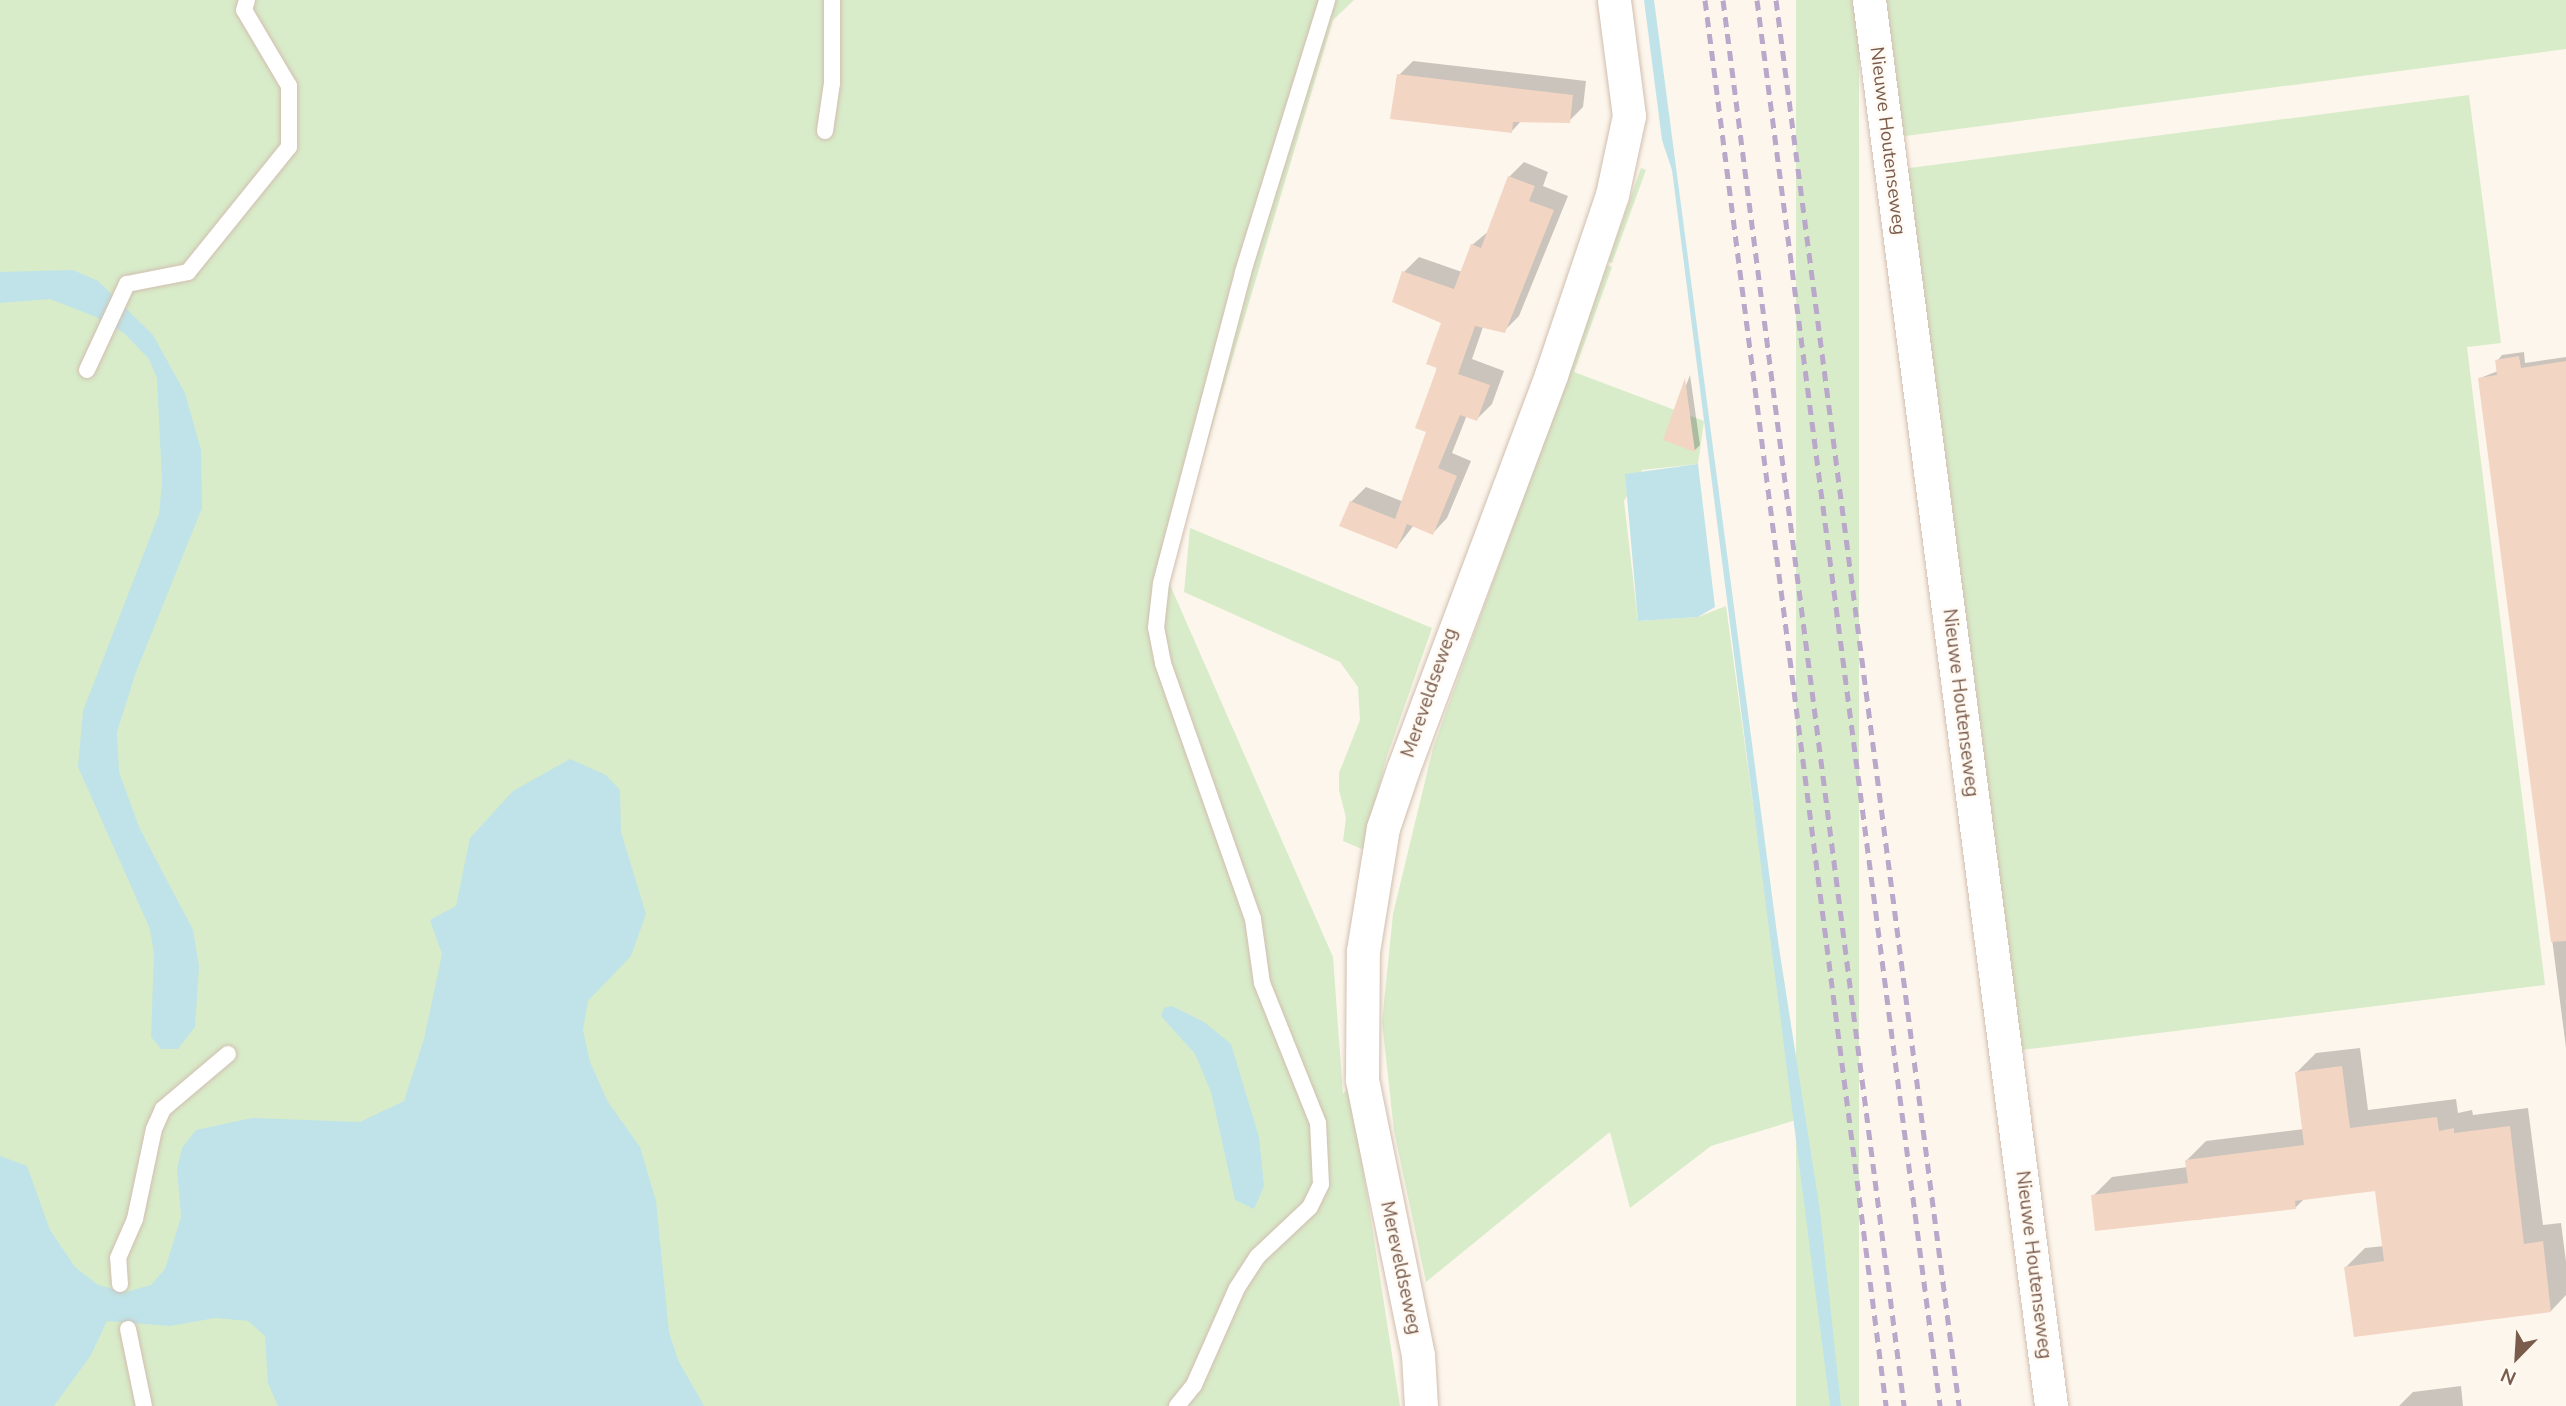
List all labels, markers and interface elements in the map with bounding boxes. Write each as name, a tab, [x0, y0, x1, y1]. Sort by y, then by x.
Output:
street label: Nieuwe Houtenseweg	[1864, 46, 1910, 236]
street label: Nieuwe Houtenseweg	[1937, 608, 1983, 798]
street label: Mereveldseweg	[1397, 625, 1463, 761]
street label: Nieuwe Houtenseweg	[2010, 1170, 2056, 1360]
street label: Mereveldseweg	[1375, 1199, 1425, 1337]
north arrow	[2482, 1322, 2552, 1392]
text: N	[2497, 1361, 2520, 1391]

